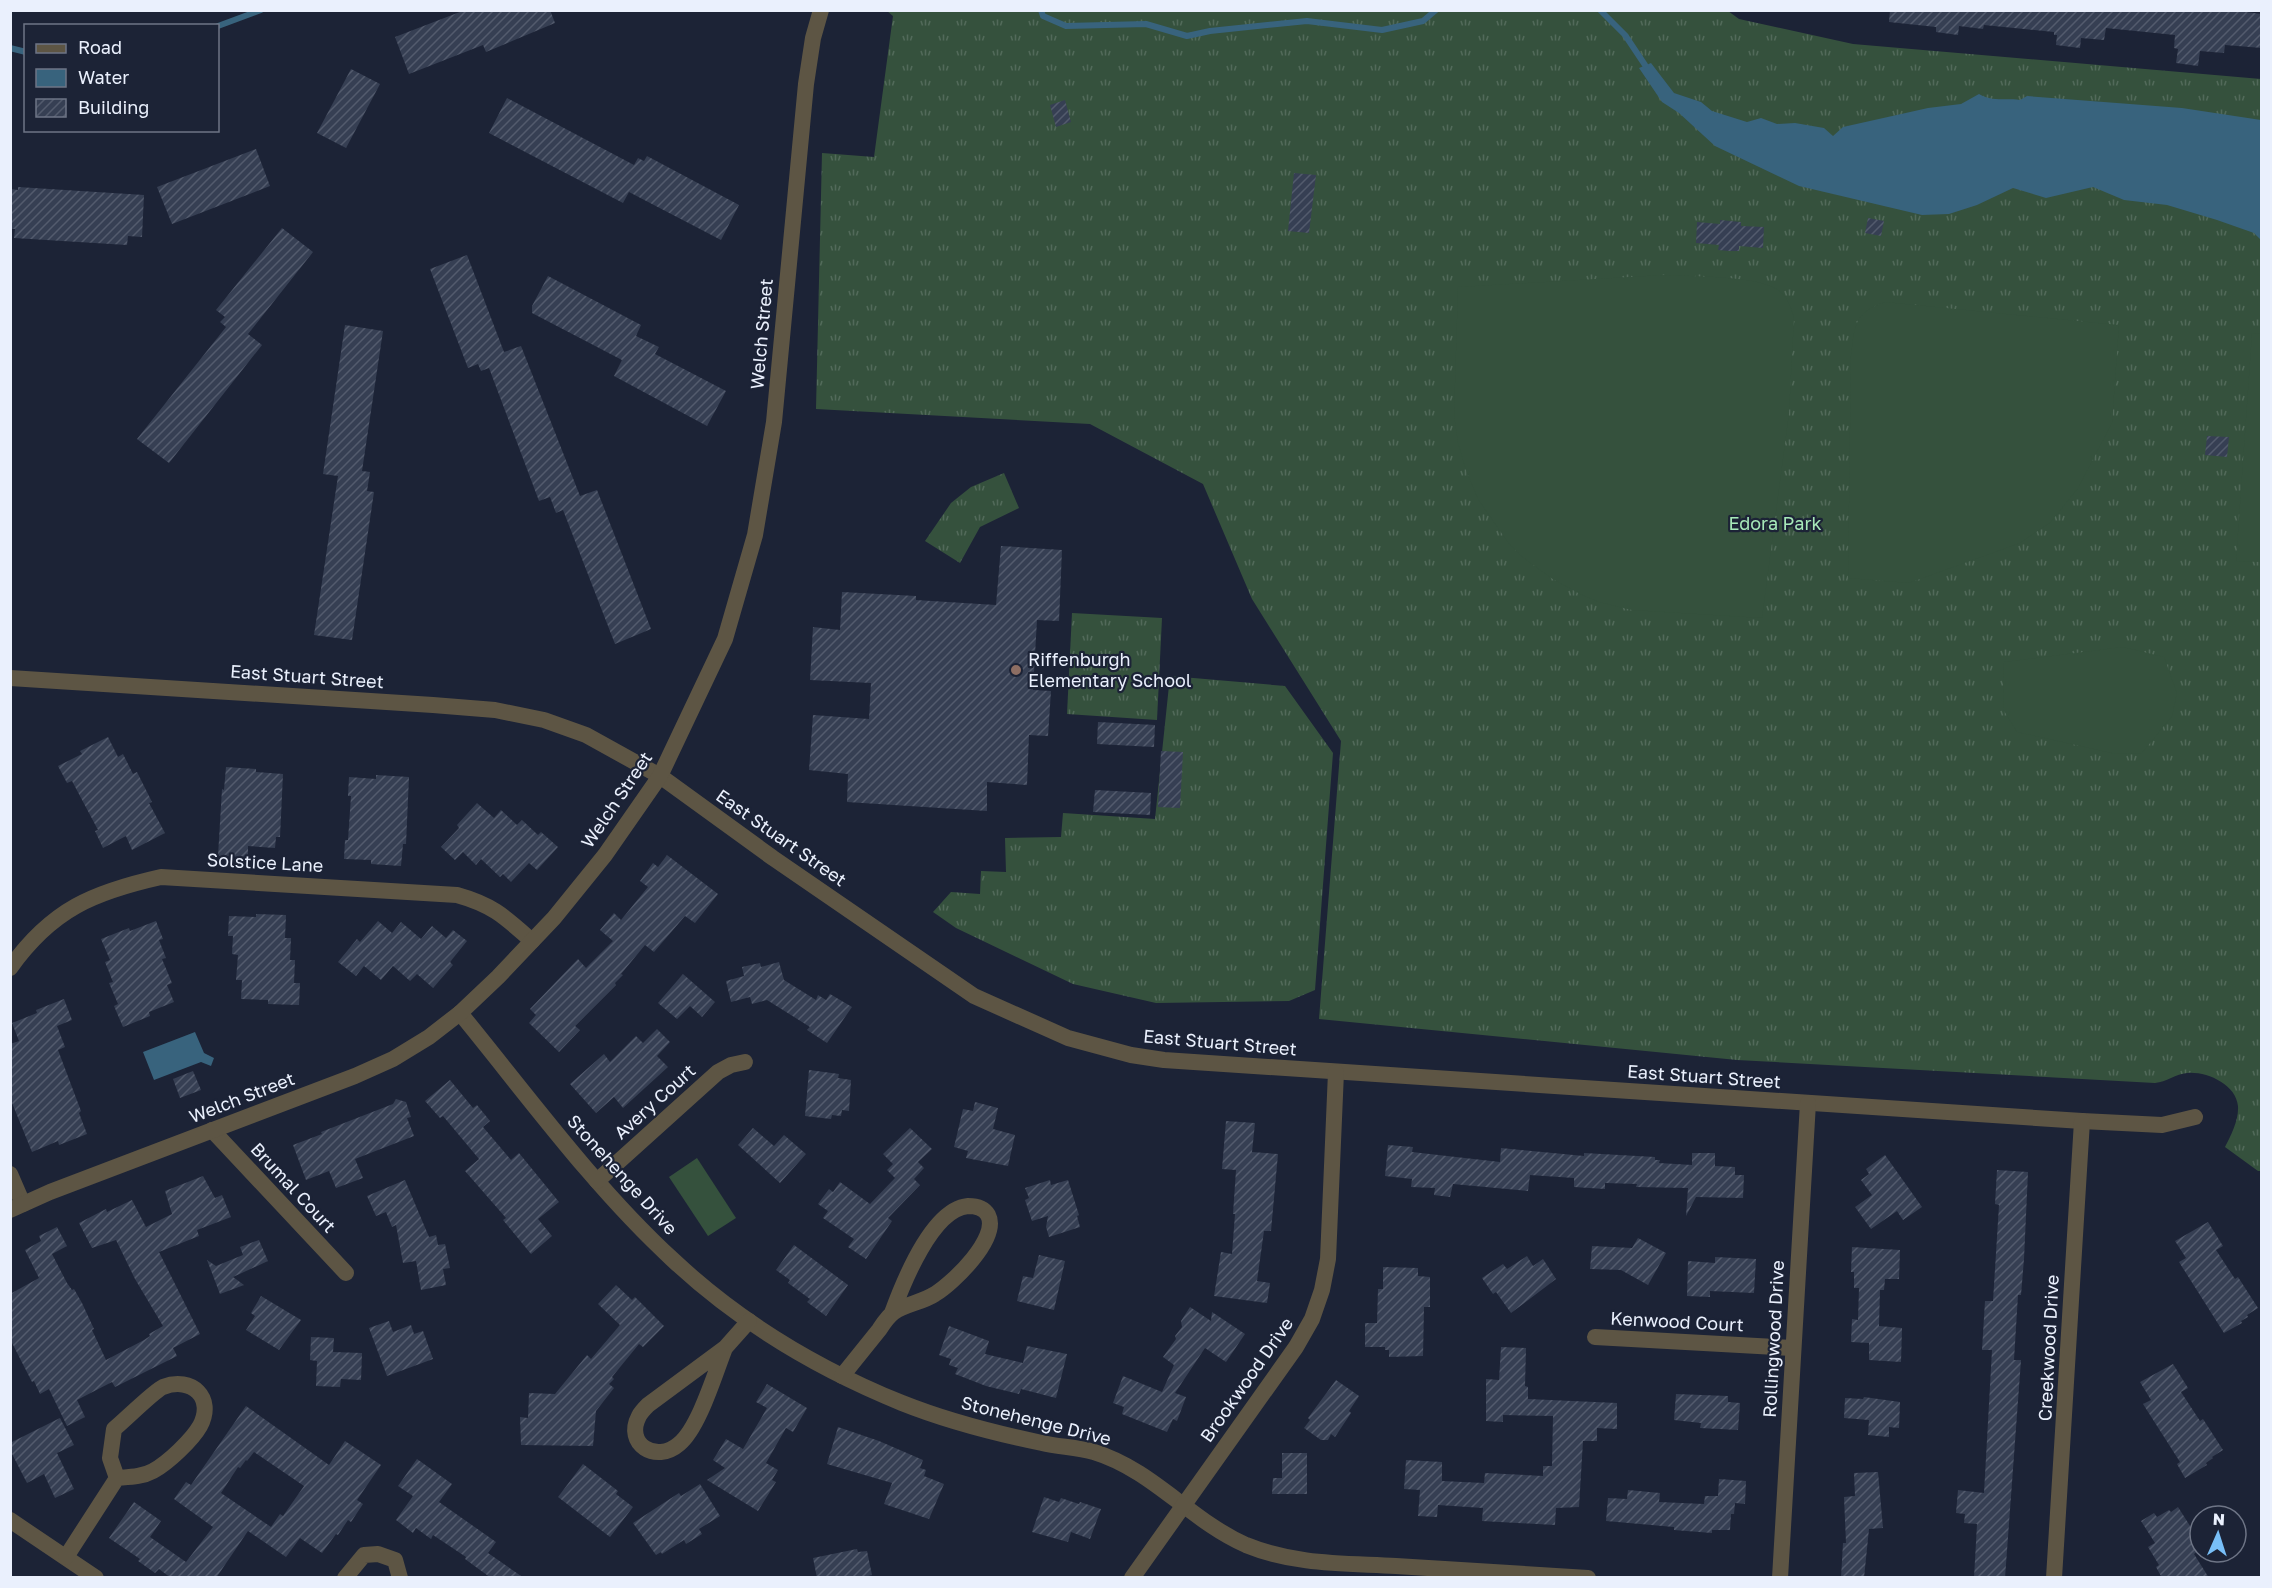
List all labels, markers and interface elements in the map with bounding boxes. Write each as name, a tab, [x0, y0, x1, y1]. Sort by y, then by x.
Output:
legend	[24, 24, 219, 132]
text: Road	[78, 36, 122, 58]
text: Water	[78, 66, 129, 88]
text: Building	[78, 96, 149, 118]
street label: Welch Street	[745, 278, 777, 390]
park label: Edora Park	[1728, 512, 1822, 534]
place label: Riffenburgh Elementary School	[1028, 648, 1192, 691]
street label: East Stuart Street	[229, 660, 385, 692]
marker: Riffenburgh Elementary School	[1009, 663, 1023, 677]
street label: Welch Street	[576, 747, 656, 852]
street label: East Stuart Street	[712, 784, 851, 890]
street label: Solstice Lane	[206, 848, 324, 876]
street label: East Stuart Street	[1142, 1024, 1298, 1060]
street label: Avery Court	[609, 1059, 700, 1143]
street label: East Stuart Street	[1626, 1060, 1782, 1092]
street label: Welch Street	[186, 1067, 298, 1127]
street label: Stonehenge Drive	[563, 1110, 682, 1239]
street label: Brumal Court	[247, 1138, 341, 1237]
street label: Rollingwood Drive	[1758, 1260, 1788, 1418]
street label: Creekwood Drive	[2033, 1274, 2063, 1422]
street label: Kenwood Court	[1610, 1307, 1744, 1335]
street label: Brookwood Drive	[1195, 1313, 1297, 1446]
street label: Stonehenge Drive	[959, 1391, 1114, 1449]
north arrow	[2188, 1504, 2248, 1564]
text: N	[2212, 1509, 2225, 1529]

